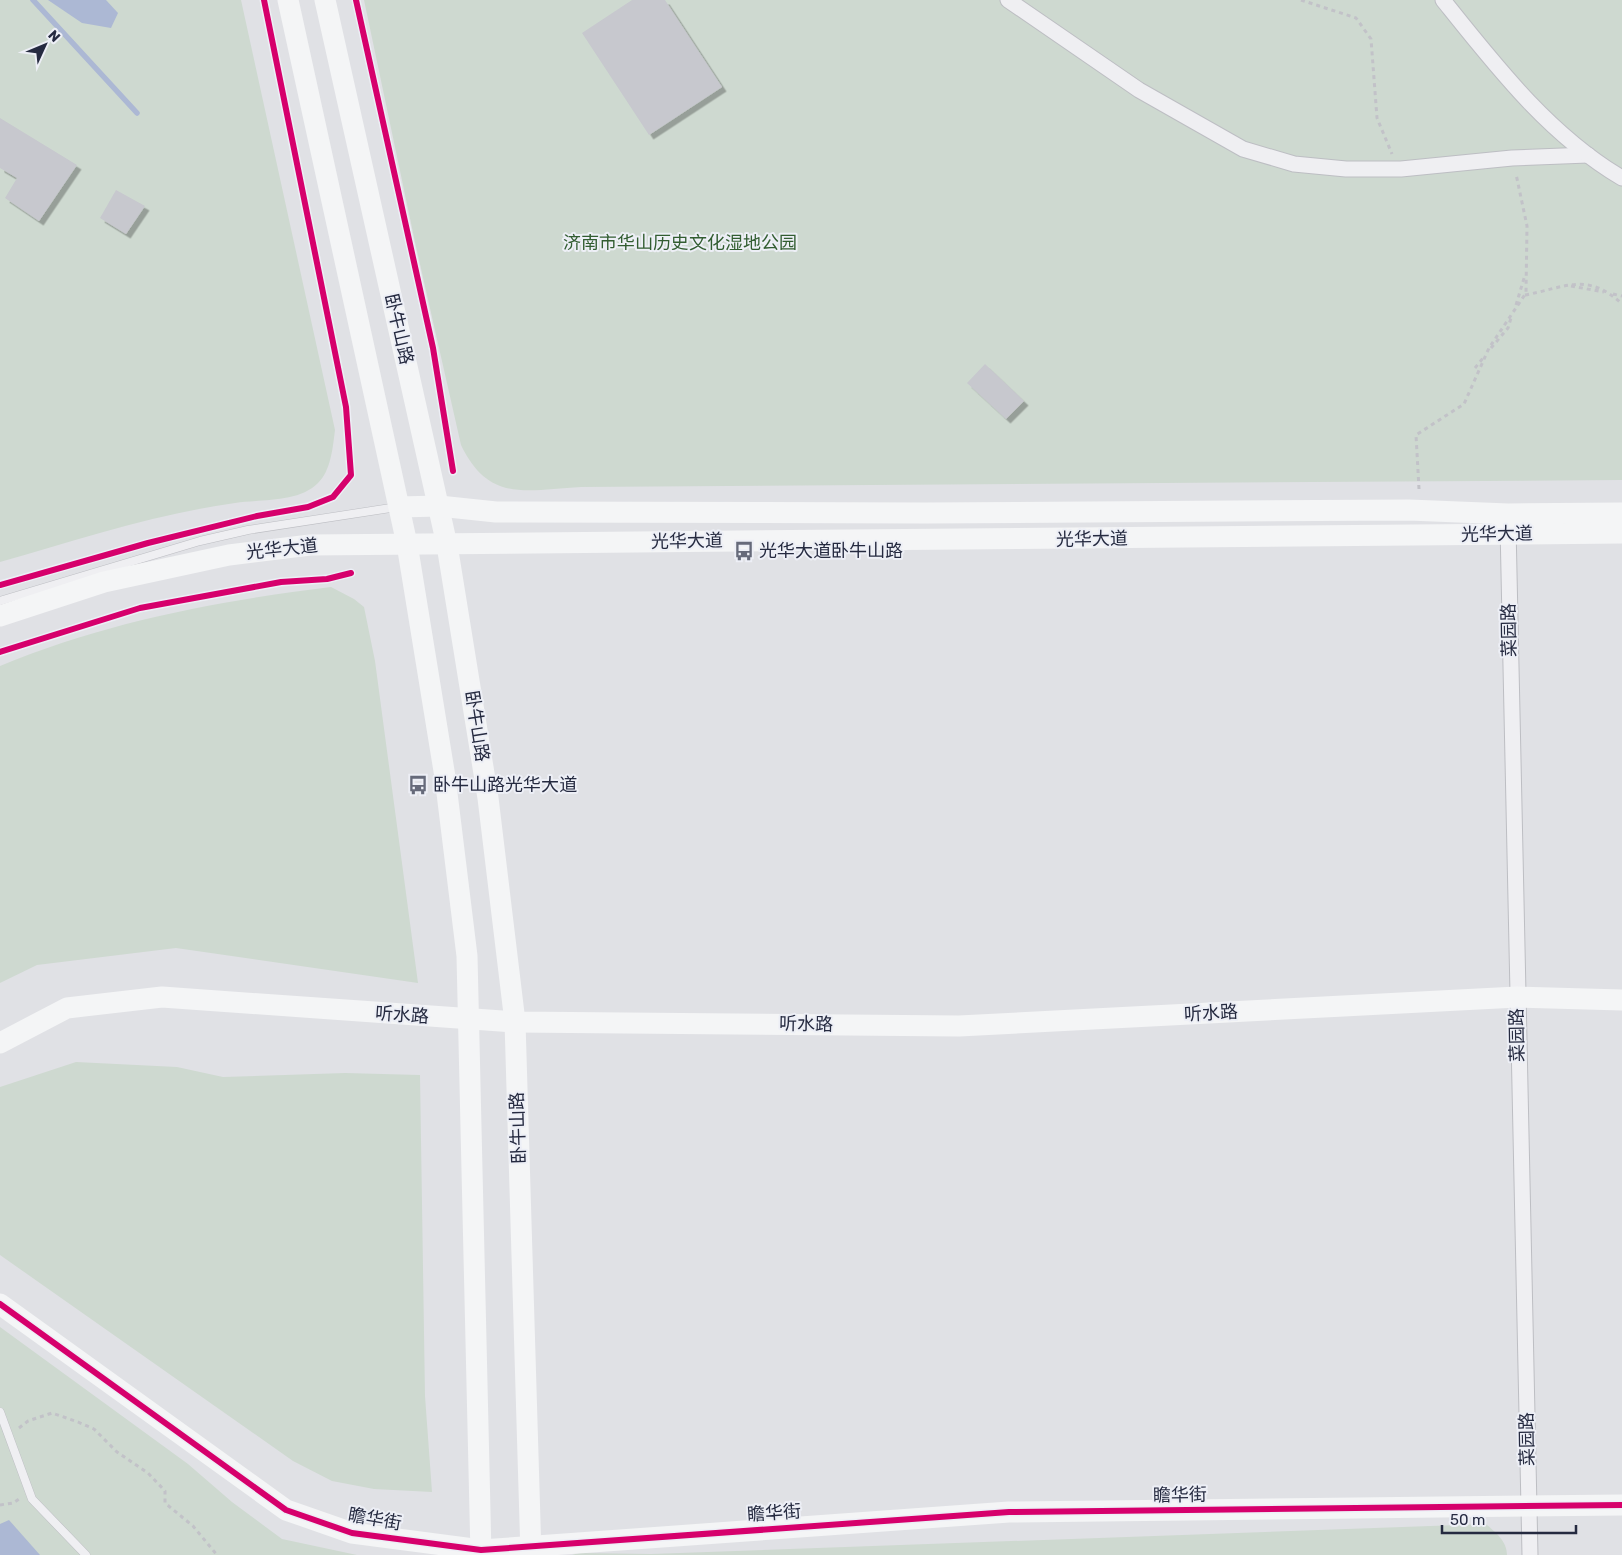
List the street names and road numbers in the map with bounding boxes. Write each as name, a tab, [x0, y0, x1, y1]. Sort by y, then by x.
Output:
street label: 卧牛山路	[380, 291, 418, 367]
street label: 光华大道	[1461, 522, 1533, 546]
street label: 光华大道	[1056, 527, 1128, 551]
street label: 光华大道	[651, 529, 723, 553]
street label: 光华大道	[245, 534, 319, 564]
street label: 菜园路	[1498, 603, 1520, 657]
street label: 卧牛山路	[461, 689, 493, 763]
street label: 听水路	[1183, 1001, 1239, 1025]
street label: 听水路	[374, 1002, 430, 1028]
street label: 菜园路	[1506, 1008, 1528, 1062]
street label: 听水路	[779, 1013, 833, 1035]
street label: 卧牛山路	[506, 1092, 530, 1164]
street label: 菜园路	[1516, 1412, 1538, 1466]
street label: 瞻华街	[1153, 1484, 1207, 1506]
street label: 瞻华街	[746, 1500, 802, 1526]
street label: 瞻华街	[347, 1503, 403, 1535]

